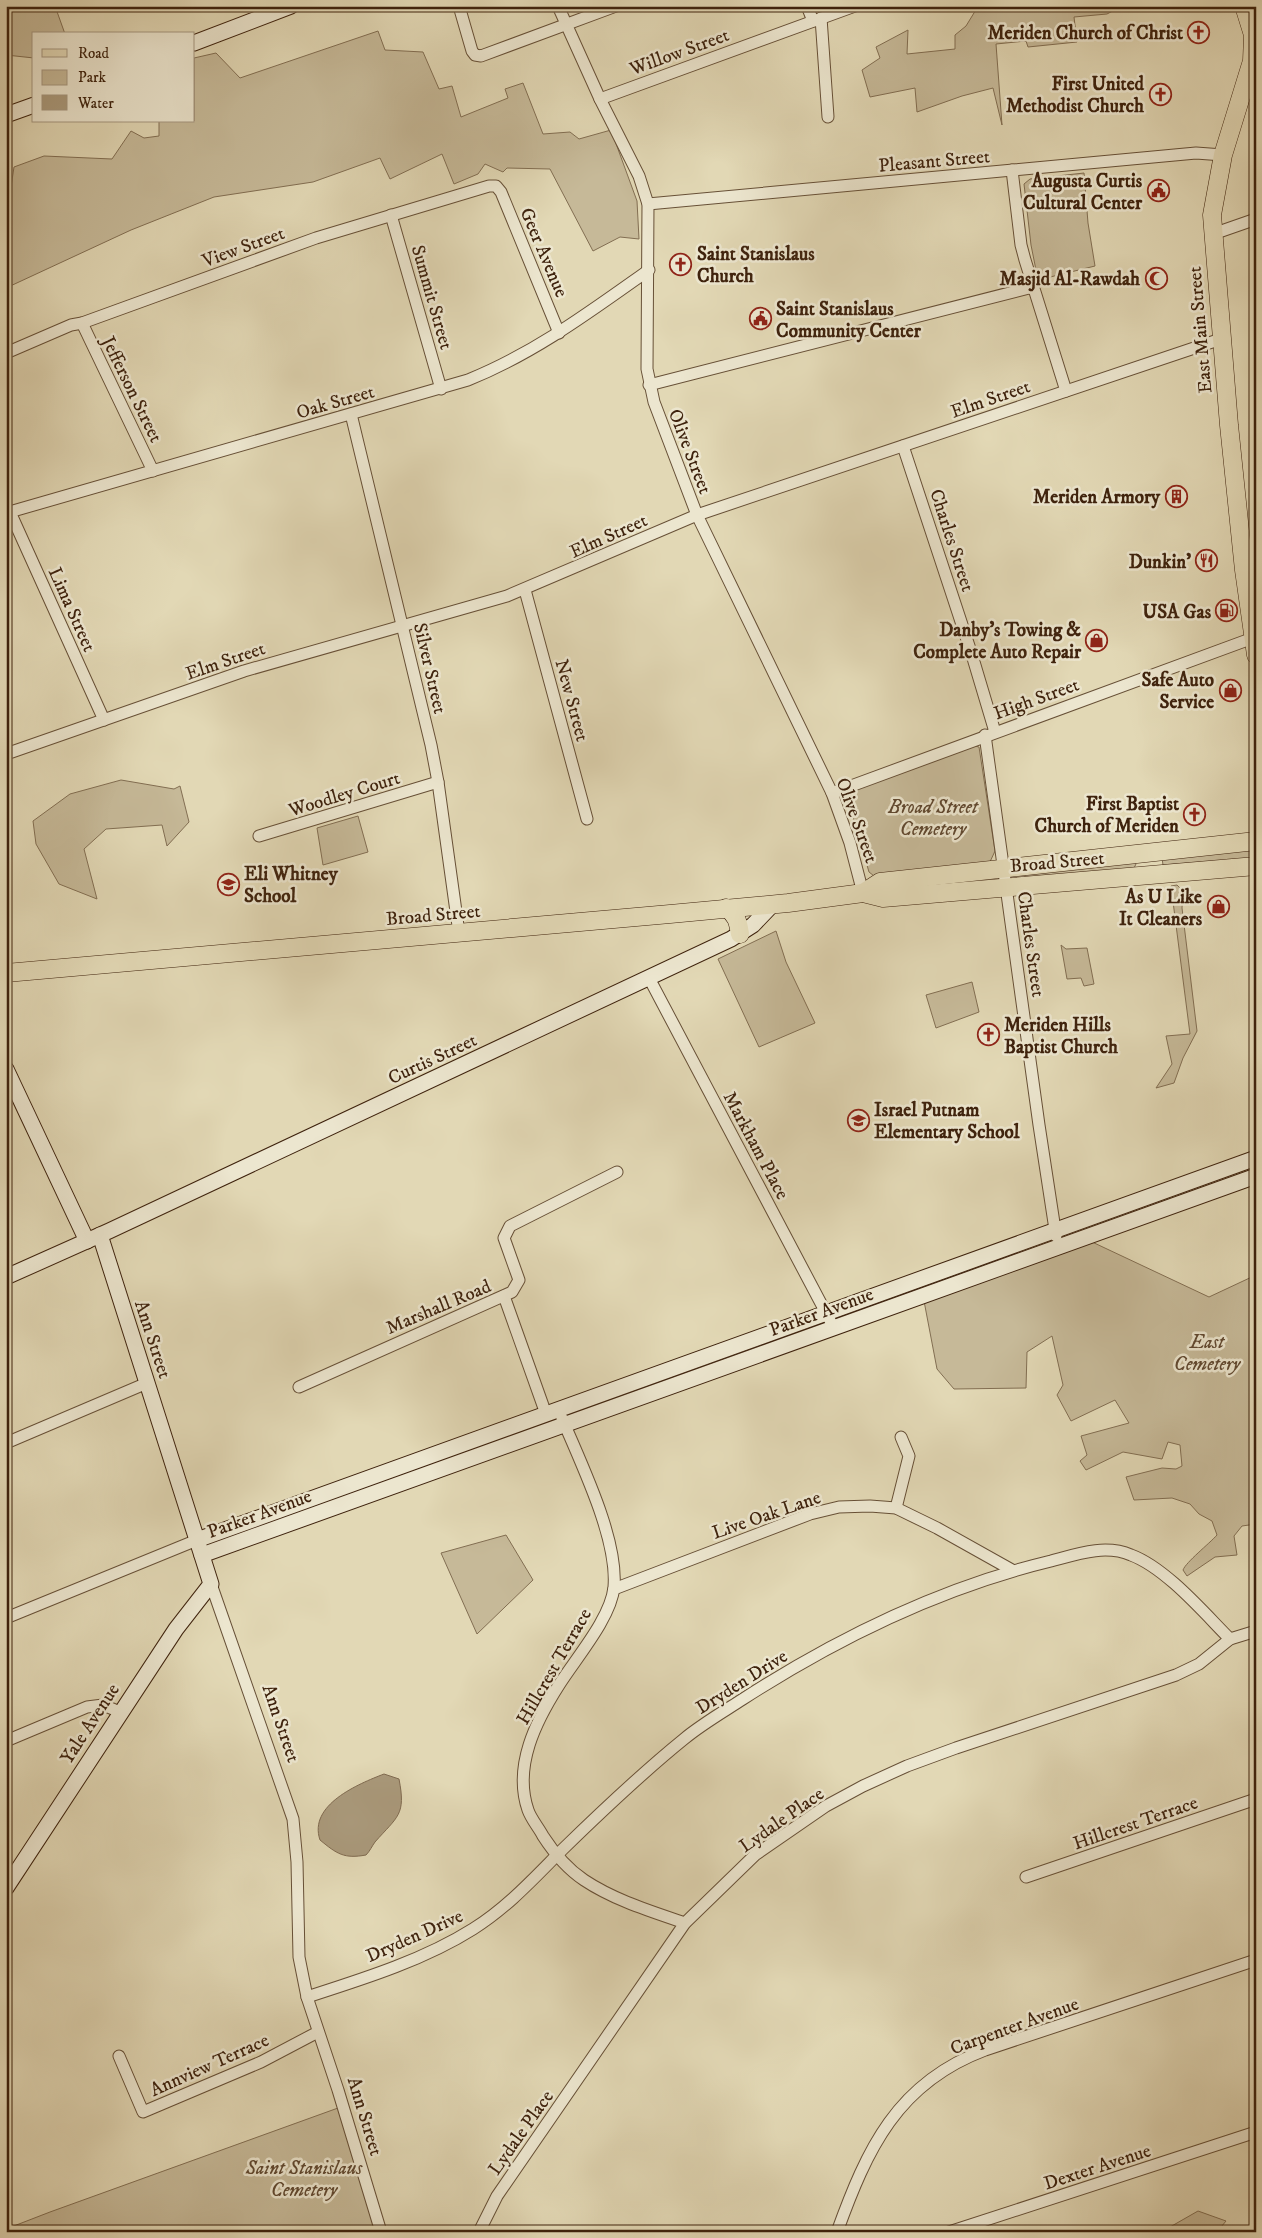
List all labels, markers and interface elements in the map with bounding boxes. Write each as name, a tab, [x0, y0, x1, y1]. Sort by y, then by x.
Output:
church icon: Meriden Church of Christ	[1187, 20, 1211, 44]
place label: Meriden Church of Christ	[988, 22, 1184, 45]
street label: Willow Street	[626, 24, 732, 81]
legend	[32, 32, 195, 122]
text: Road	[78, 44, 110, 63]
text: Park	[78, 68, 107, 87]
place label: First United Methodist Church	[1006, 73, 1145, 118]
church icon: First United Methodist Church	[1148, 82, 1172, 106]
text: Water	[77, 94, 114, 113]
street label: Pleasant Street	[877, 145, 991, 178]
place label: Augusta Curtis Cultural Center	[1023, 170, 1143, 215]
public building icon: Augusta Curtis Cultural Center	[1146, 179, 1170, 203]
street label: Geer Avenue	[514, 204, 573, 301]
street label: View Street	[198, 222, 288, 273]
street label: Summit Street	[406, 243, 457, 352]
place label: Saint Stanislaus Church	[697, 243, 815, 288]
church icon: Saint Stanislaus Church	[669, 252, 693, 276]
street label: East Main Street	[1183, 265, 1217, 394]
mosque icon: Masjid Al-Rawdah	[1144, 266, 1168, 290]
place label: Masjid Al-Rawdah	[1000, 268, 1141, 292]
place label: Saint Stanislaus Community Center	[776, 298, 922, 343]
public building icon: Saint Stanislaus Community Center	[748, 307, 772, 331]
street label: Jefferson Street	[95, 331, 167, 446]
street label: Elm Street	[948, 375, 1033, 424]
street label: Oak Street	[294, 380, 377, 425]
street label: Olive Street	[663, 406, 716, 497]
building icon: Meriden Armory	[1164, 484, 1188, 508]
street label: Charles Street	[924, 486, 979, 595]
place label: Meriden Armory	[1033, 486, 1161, 509]
street label: Elm Street	[566, 509, 651, 564]
restaurant icon: Dunkin'	[1195, 549, 1219, 573]
place label: Dunkin'	[1129, 551, 1191, 574]
street label: Lima Street	[43, 564, 100, 655]
fuel station icon: USA Gas	[1215, 599, 1239, 623]
place label: USA Gas	[1142, 601, 1212, 624]
place label: Danby's Towing & Complete Auto Repair	[913, 619, 1082, 664]
street label: Silver Street	[408, 621, 451, 716]
shop icon: Danby's Towing & Complete Auto Repair	[1085, 628, 1109, 652]
street label: Elm Street	[183, 637, 268, 686]
street label: New Street	[550, 657, 594, 744]
place label: Safe Auto Service	[1141, 669, 1214, 714]
street label: High Street	[991, 673, 1082, 725]
shop icon: Safe Auto Service	[1218, 678, 1242, 702]
street label: Woodley Court	[285, 767, 403, 823]
street label: Olive Street	[831, 775, 883, 866]
place label: First Baptist Church of Meriden	[1035, 793, 1180, 838]
park label: Broad Street Cemetery	[887, 796, 979, 841]
church icon: First Baptist Church of Meriden	[1183, 802, 1207, 826]
street label: Broad Street	[1009, 847, 1105, 878]
place label: Eli Whitney School	[244, 863, 339, 908]
school or university icon: Eli Whitney School	[216, 872, 240, 896]
place label: As U Like It Cleaners	[1119, 886, 1203, 931]
street label: Charles Street	[1012, 890, 1049, 999]
shop icon: As U Like It Cleaners	[1206, 895, 1230, 919]
street label: Broad Street	[385, 900, 481, 931]
place label: Meriden Hills Baptist Church	[1004, 1014, 1119, 1059]
church icon: Meriden Hills Baptist Church	[976, 1023, 1000, 1047]
street label: Curtis Street	[385, 1029, 481, 1090]
street label: Markham Place	[718, 1088, 794, 1204]
place label: Israel Putnam Elementary School	[874, 1099, 1020, 1144]
school or university icon: Israel Putnam Elementary School	[846, 1108, 870, 1132]
street label: Marshall Road	[383, 1275, 495, 1340]
street label: Parker Avenue	[766, 1283, 877, 1342]
street label: Ann Street	[129, 1297, 176, 1382]
park label: East Cemetery	[1174, 1331, 1242, 1376]
street label: Parker Avenue	[204, 1485, 315, 1544]
street label: Live Oak Lane	[709, 1486, 824, 1545]
street label: Hillcrest Terrace	[512, 1604, 597, 1729]
street label: Dryden Drive	[692, 1645, 792, 1720]
street label: Yale Avenue	[56, 1679, 125, 1768]
street label: Ann Street	[257, 1681, 305, 1766]
street label: Lydale Place	[735, 1783, 829, 1858]
street label: Hillcrest Terrace	[1070, 1791, 1201, 1856]
street label: Dryden Drive	[363, 1905, 467, 1968]
street label: Carpenter Avenue	[947, 1992, 1082, 2060]
street label: Annview Terrace	[147, 2029, 273, 2102]
street label: Ann Street	[342, 2074, 387, 2159]
street label: Lydale Place	[484, 2086, 559, 2180]
street label: Dexter Avenue	[1041, 2139, 1154, 2196]
park label: Saint Stanislaus Cemetery	[245, 2157, 364, 2202]

